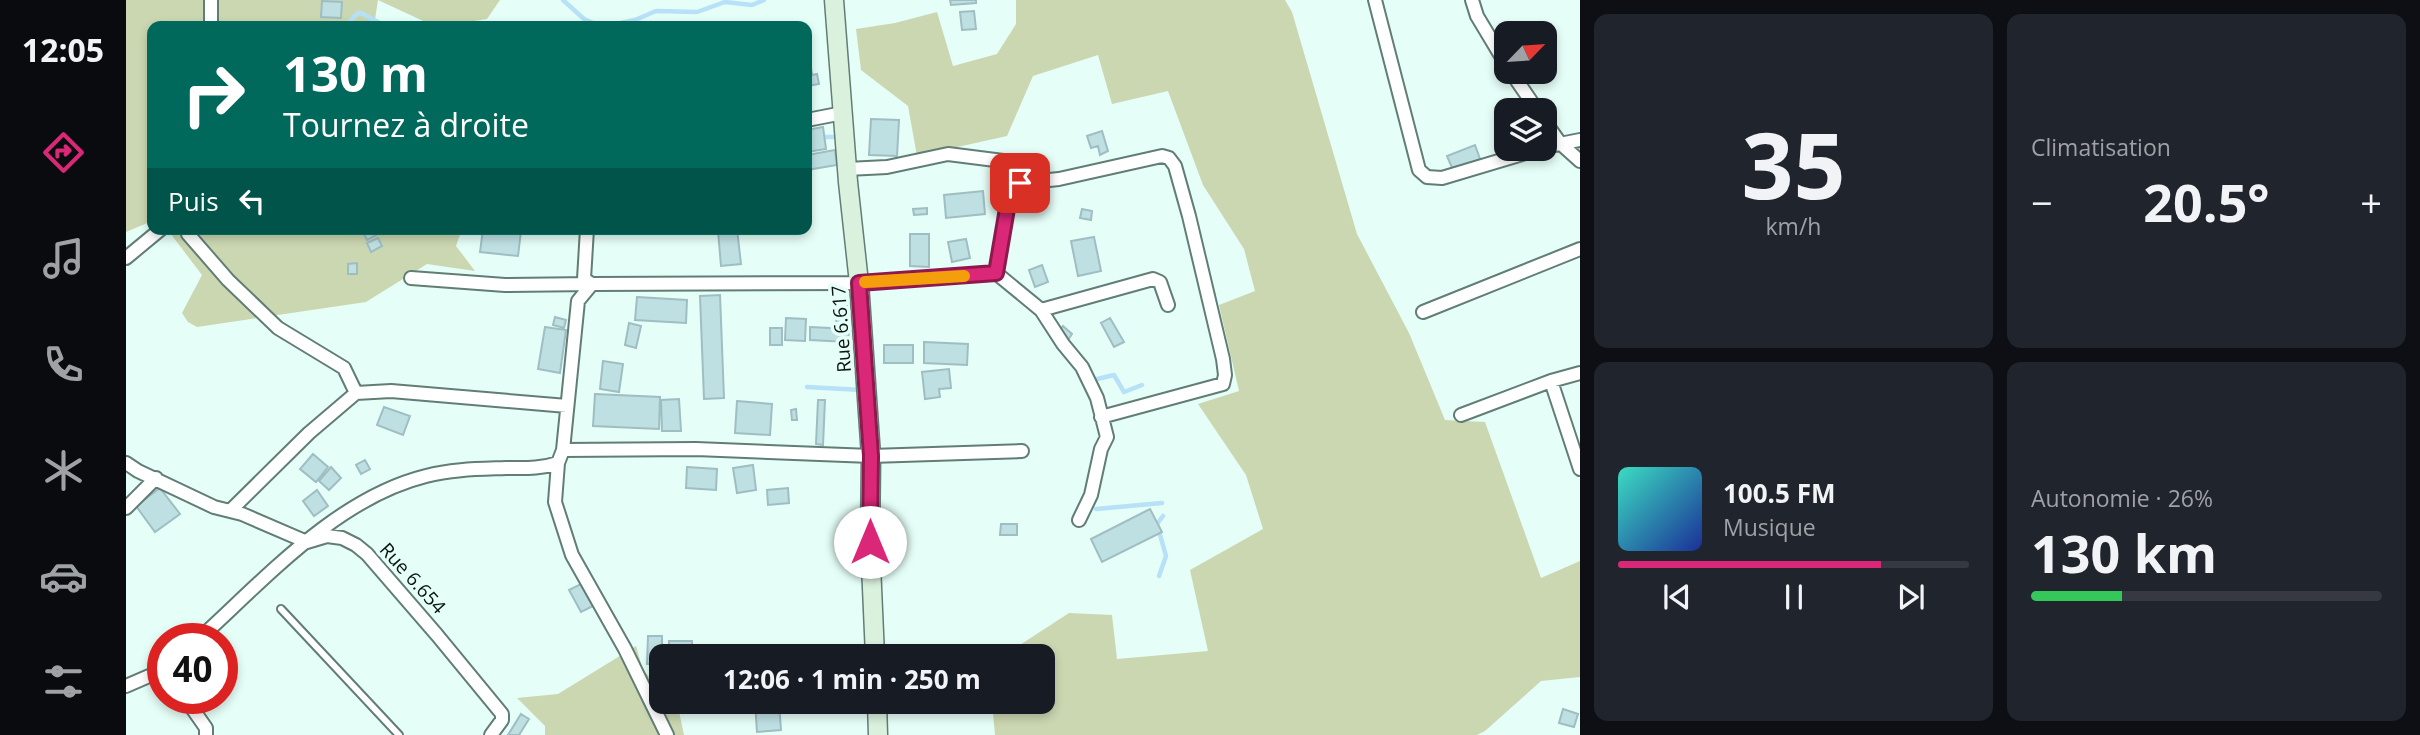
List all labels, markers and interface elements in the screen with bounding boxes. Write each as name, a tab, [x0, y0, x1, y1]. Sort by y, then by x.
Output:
north arrow	[1494, 21, 1558, 84]
map controls	[1494, 21, 1557, 161]
text: 12:05	[22, 28, 104, 71]
text: 130 m	[283, 40, 428, 106]
icon: right	[168, 49, 259, 140]
button: layers	[1494, 98, 1557, 161]
text: 35	[1741, 102, 1846, 226]
text: Tournez à droite	[283, 103, 529, 146]
icon: directions	[39, 128, 88, 177]
text: Climatisation	[2031, 131, 2171, 163]
pin	[990, 153, 1050, 213]
icon: arrive	[1001, 164, 1039, 202]
text: 20.5°	[2143, 166, 2270, 237]
text: −	[2031, 176, 2053, 228]
text: +	[2360, 176, 2382, 228]
icon: left	[233, 182, 271, 220]
text: Puis	[168, 183, 219, 219]
text: km/h	[1766, 210, 1821, 242]
icon: music	[39, 234, 88, 283]
street label: Rue 6.617	[825, 284, 857, 374]
icon: phone	[39, 340, 88, 389]
icon: climate	[39, 446, 88, 495]
text: 100.5 FM	[1723, 475, 1835, 511]
text: Autonomie · 26%	[2031, 482, 2213, 514]
position arrow	[833, 505, 907, 579]
text: Musique	[1723, 511, 1816, 543]
text: 130 km	[2031, 517, 2217, 588]
street label: Rue 6.654	[374, 537, 452, 619]
icon: car	[39, 552, 88, 601]
icon: previous	[1658, 578, 1696, 616]
icon: pause	[1775, 578, 1813, 616]
icon: next	[1892, 578, 1930, 616]
speed limit sign: 40	[147, 623, 238, 714]
icon: filters	[39, 657, 88, 706]
text: 12:06 · 1 min · 250 m	[723, 661, 981, 697]

